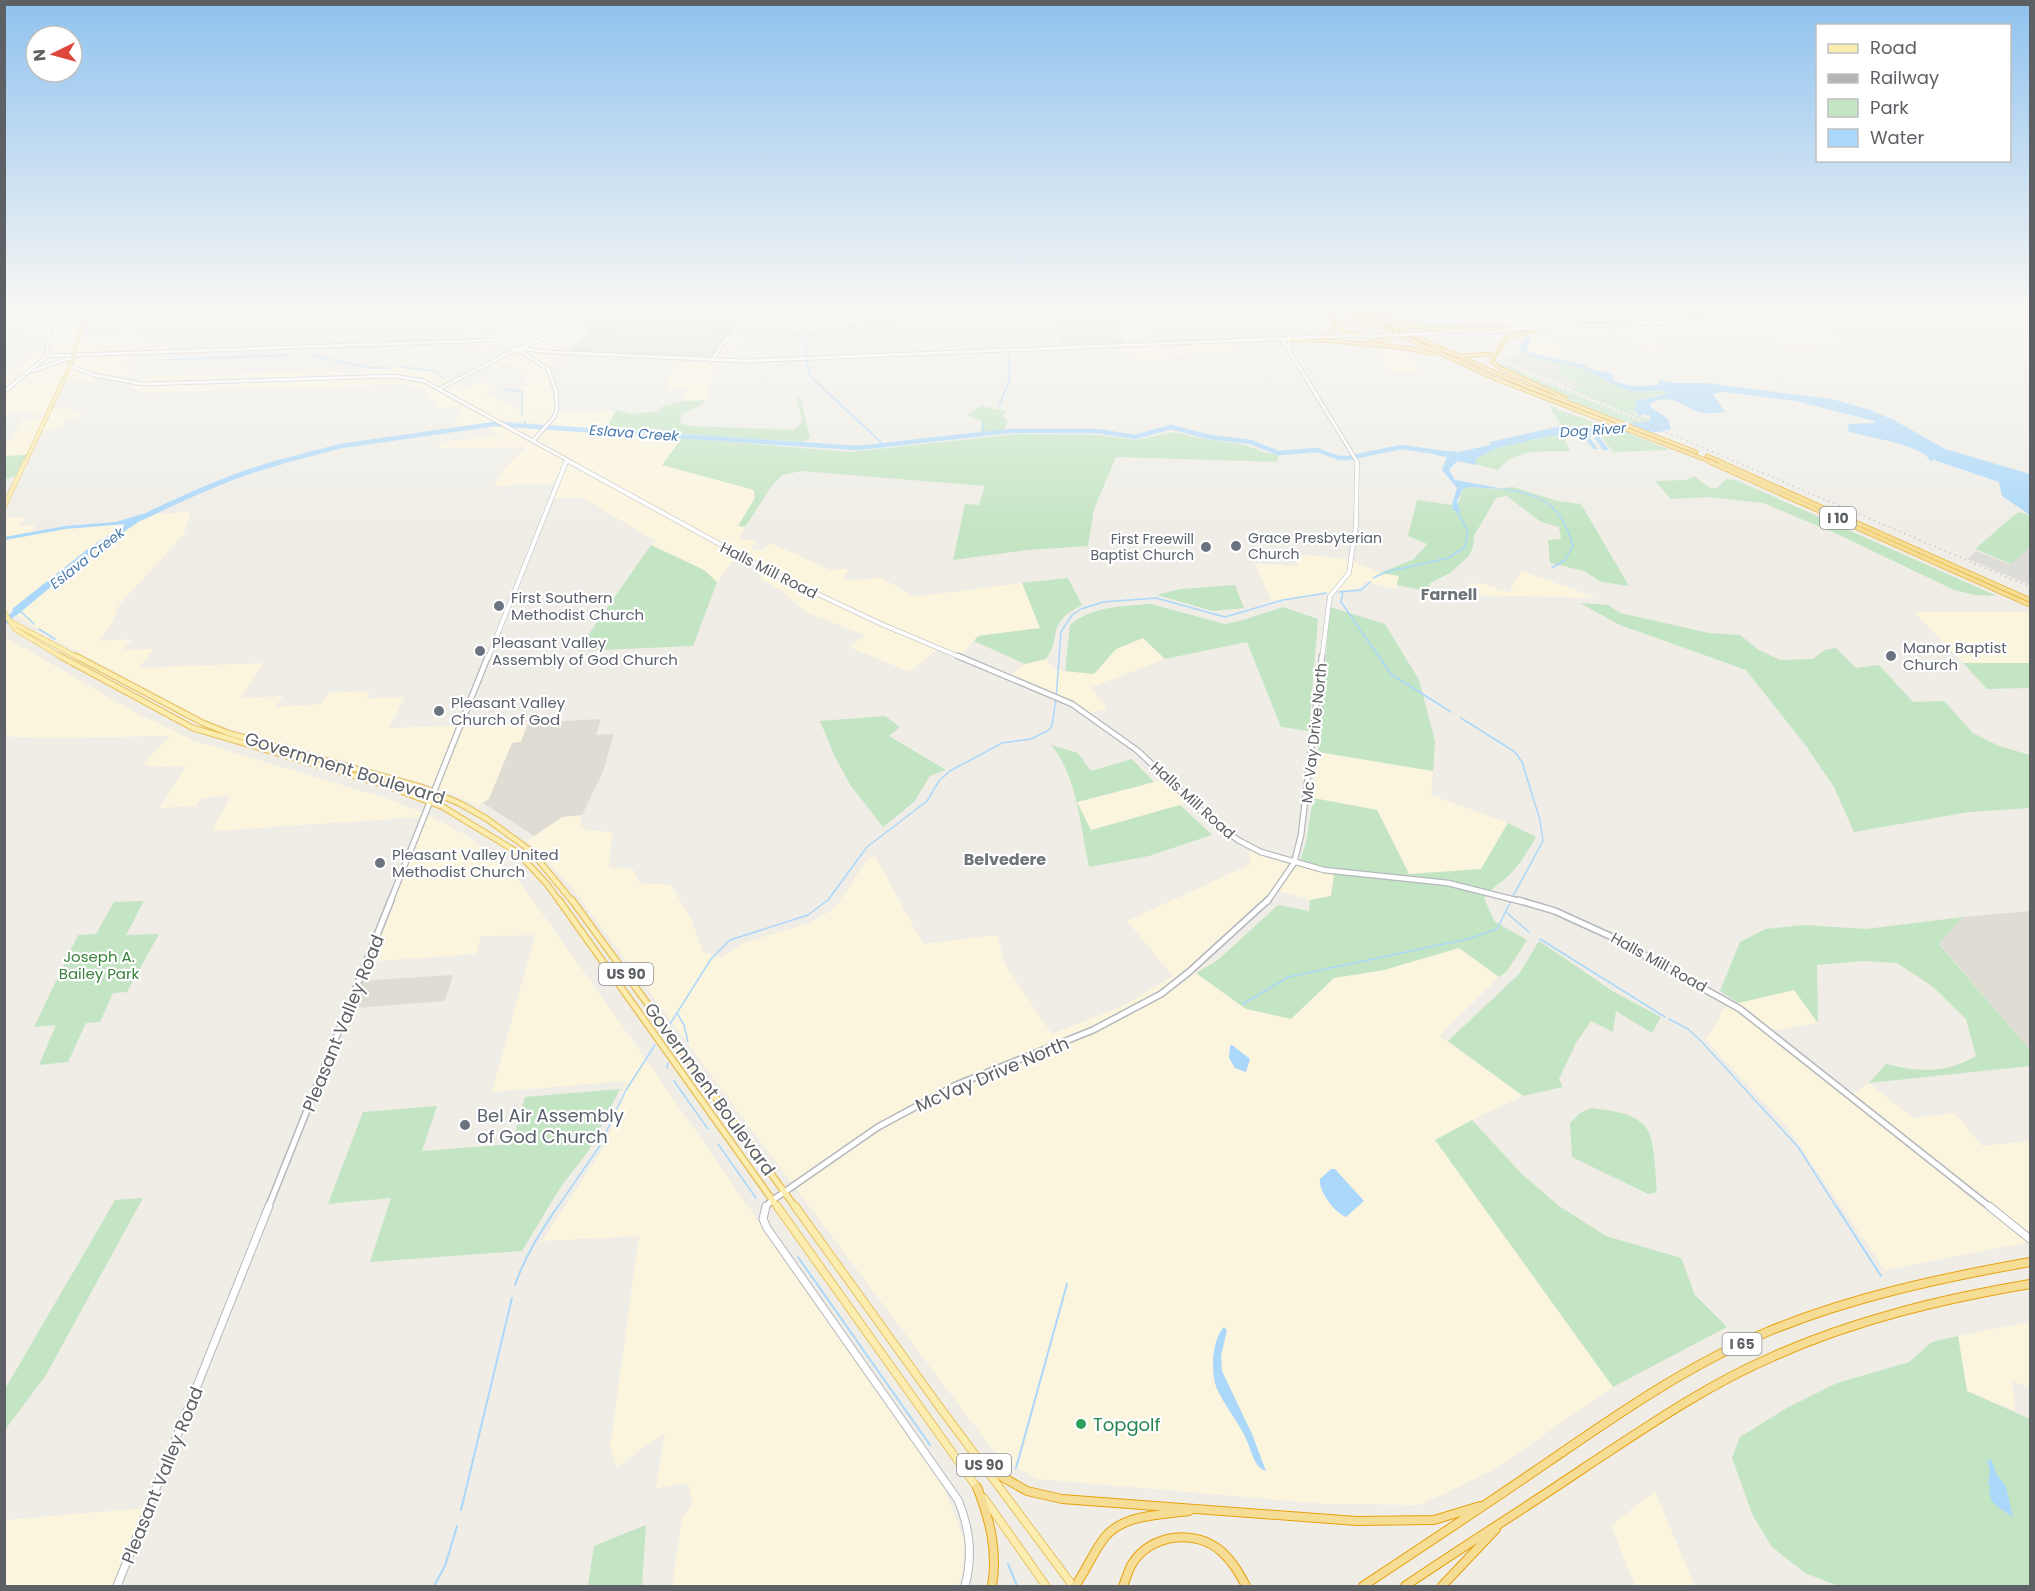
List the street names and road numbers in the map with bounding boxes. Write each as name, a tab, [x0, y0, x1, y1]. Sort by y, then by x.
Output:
road number: I 10	[1820, 507, 1856, 529]
street label: Halls Mill Road	[717, 536, 821, 604]
street label: Mc Vay Drive North	[1296, 662, 1332, 804]
street label: Government Boulevard	[242, 726, 448, 810]
street label: Halls Mill Road	[1146, 756, 1240, 844]
street label: Halls Mill Road	[1607, 927, 1711, 997]
street label: Pleasant Valley Road	[296, 931, 390, 1115]
road number: US 90	[599, 963, 653, 985]
street label: Government Boulevard	[639, 997, 781, 1181]
street label: McVay Drive North	[911, 1030, 1073, 1118]
road number: I 65	[1722, 1333, 1762, 1355]
street label: Pleasant Valley Road	[115, 1383, 209, 1567]
road number: US 90	[957, 1454, 1011, 1476]

